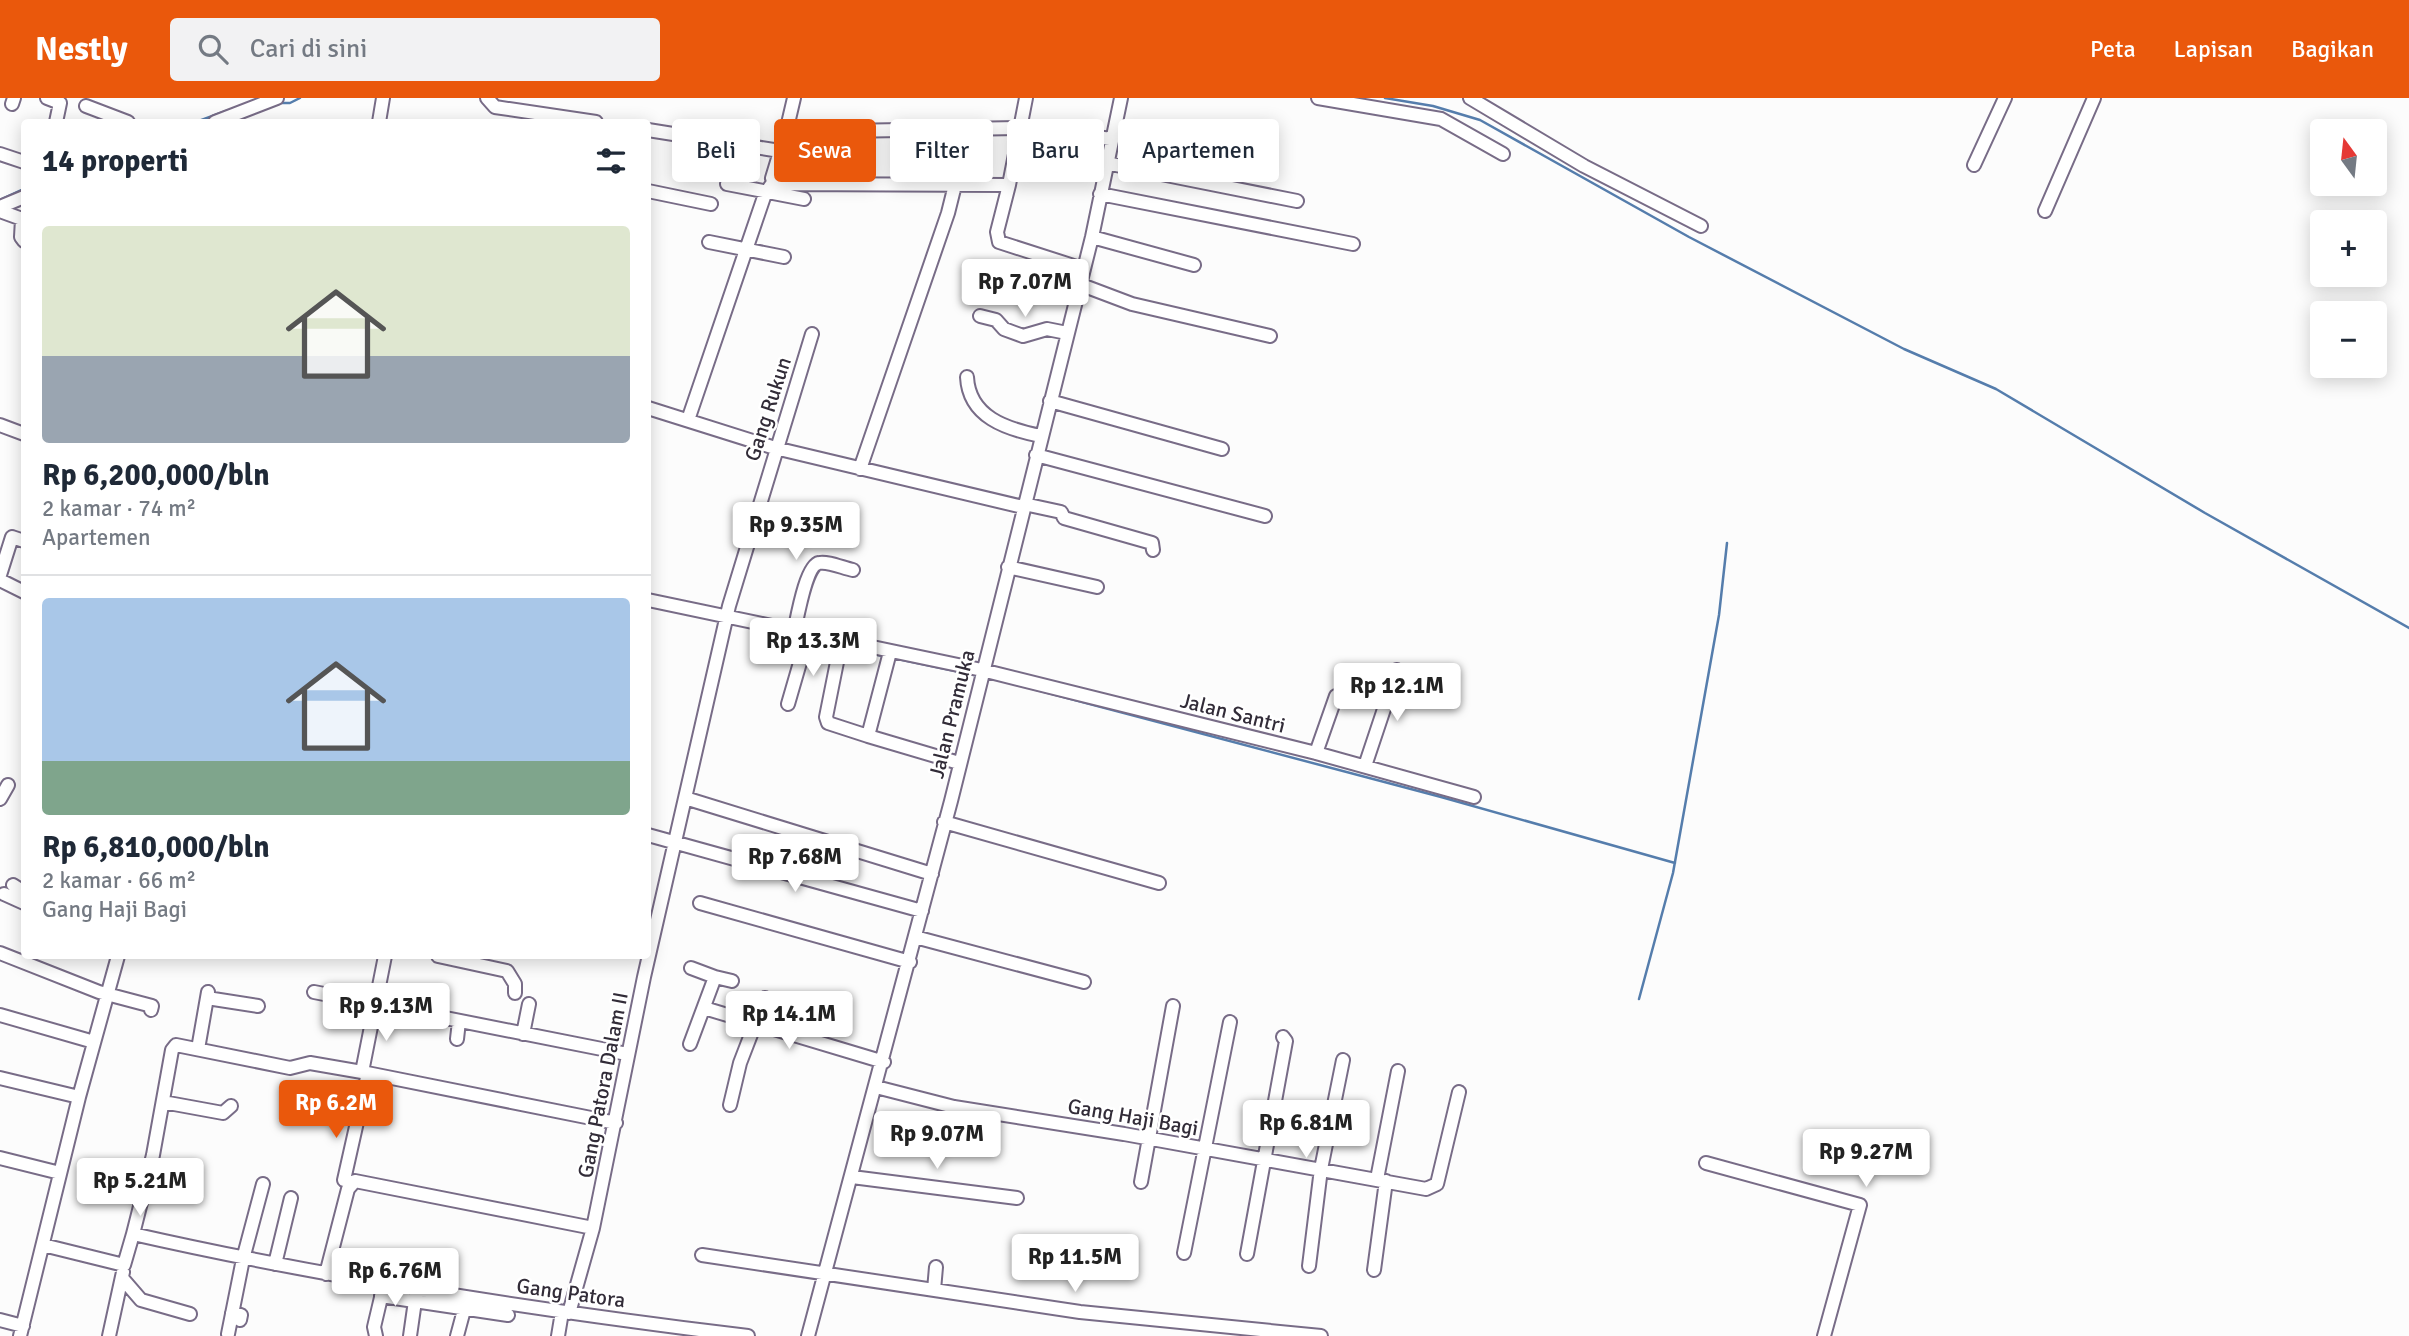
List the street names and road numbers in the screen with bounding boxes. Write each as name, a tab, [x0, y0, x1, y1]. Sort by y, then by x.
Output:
street label: Gang Rukun	[739, 354, 797, 464]
street label: Jalan Pramuka	[923, 647, 981, 781]
street label: Jalan Santri	[1178, 687, 1288, 739]
street label: Gang Patora Dalam II	[572, 990, 634, 1180]
street label: Gang Haji Bagi	[1066, 1093, 1200, 1141]
street label: Gang Patora	[515, 1273, 627, 1313]

